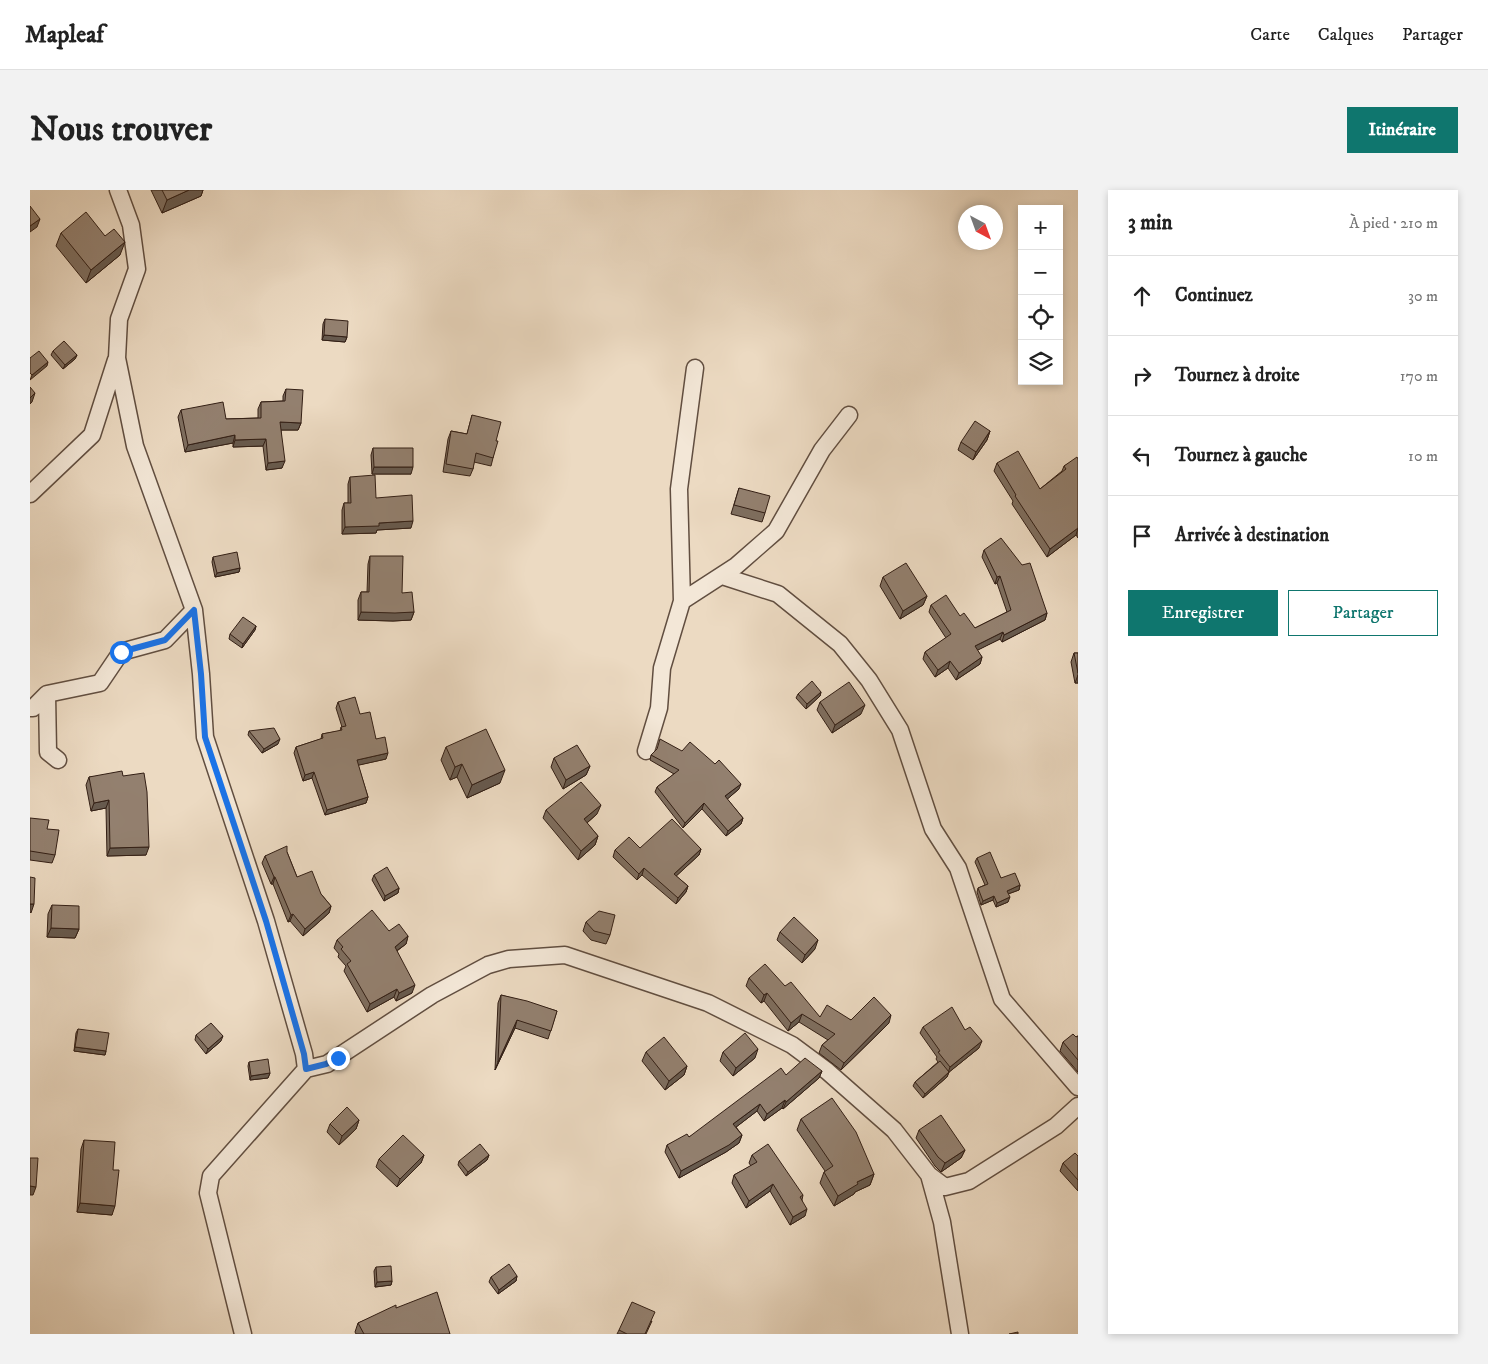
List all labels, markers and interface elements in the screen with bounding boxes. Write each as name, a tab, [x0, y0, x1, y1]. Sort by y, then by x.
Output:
text: Mapleaf	[25, 20, 104, 50]
text: Carte	[1250, 24, 1290, 46]
text: Calques	[1318, 24, 1374, 46]
text: Partager	[1402, 24, 1463, 46]
button: Itinéraire	[1347, 107, 1458, 153]
text: Nous trouver	[30, 108, 212, 152]
north arrow	[958, 205, 1003, 250]
map controls	[1018, 205, 1063, 385]
button: +	[1018, 205, 1063, 250]
text: 3 min	[1128, 210, 1173, 236]
text: À pied · 210 m	[1349, 213, 1438, 233]
button: −	[1018, 250, 1063, 295]
icon: ahead	[1128, 282, 1156, 310]
text: Continuez	[1175, 284, 1253, 307]
text: 30 m	[1408, 286, 1438, 306]
button: locate	[1018, 295, 1063, 340]
button: layers	[1018, 340, 1063, 385]
icon: right	[1128, 362, 1156, 390]
text: Tournez à droite	[1175, 364, 1300, 387]
text: 170 m	[1400, 366, 1438, 386]
icon: left	[1128, 442, 1156, 470]
text: Tournez à gauche	[1175, 444, 1307, 467]
text: 10 m	[1408, 446, 1438, 466]
icon: arrive	[1128, 522, 1156, 550]
text: Arrivée à destination	[1175, 524, 1329, 547]
button: Enregistrer	[1128, 590, 1278, 636]
button: Partager	[1288, 590, 1438, 636]
route start	[110, 641, 133, 664]
route end	[327, 1047, 350, 1070]

